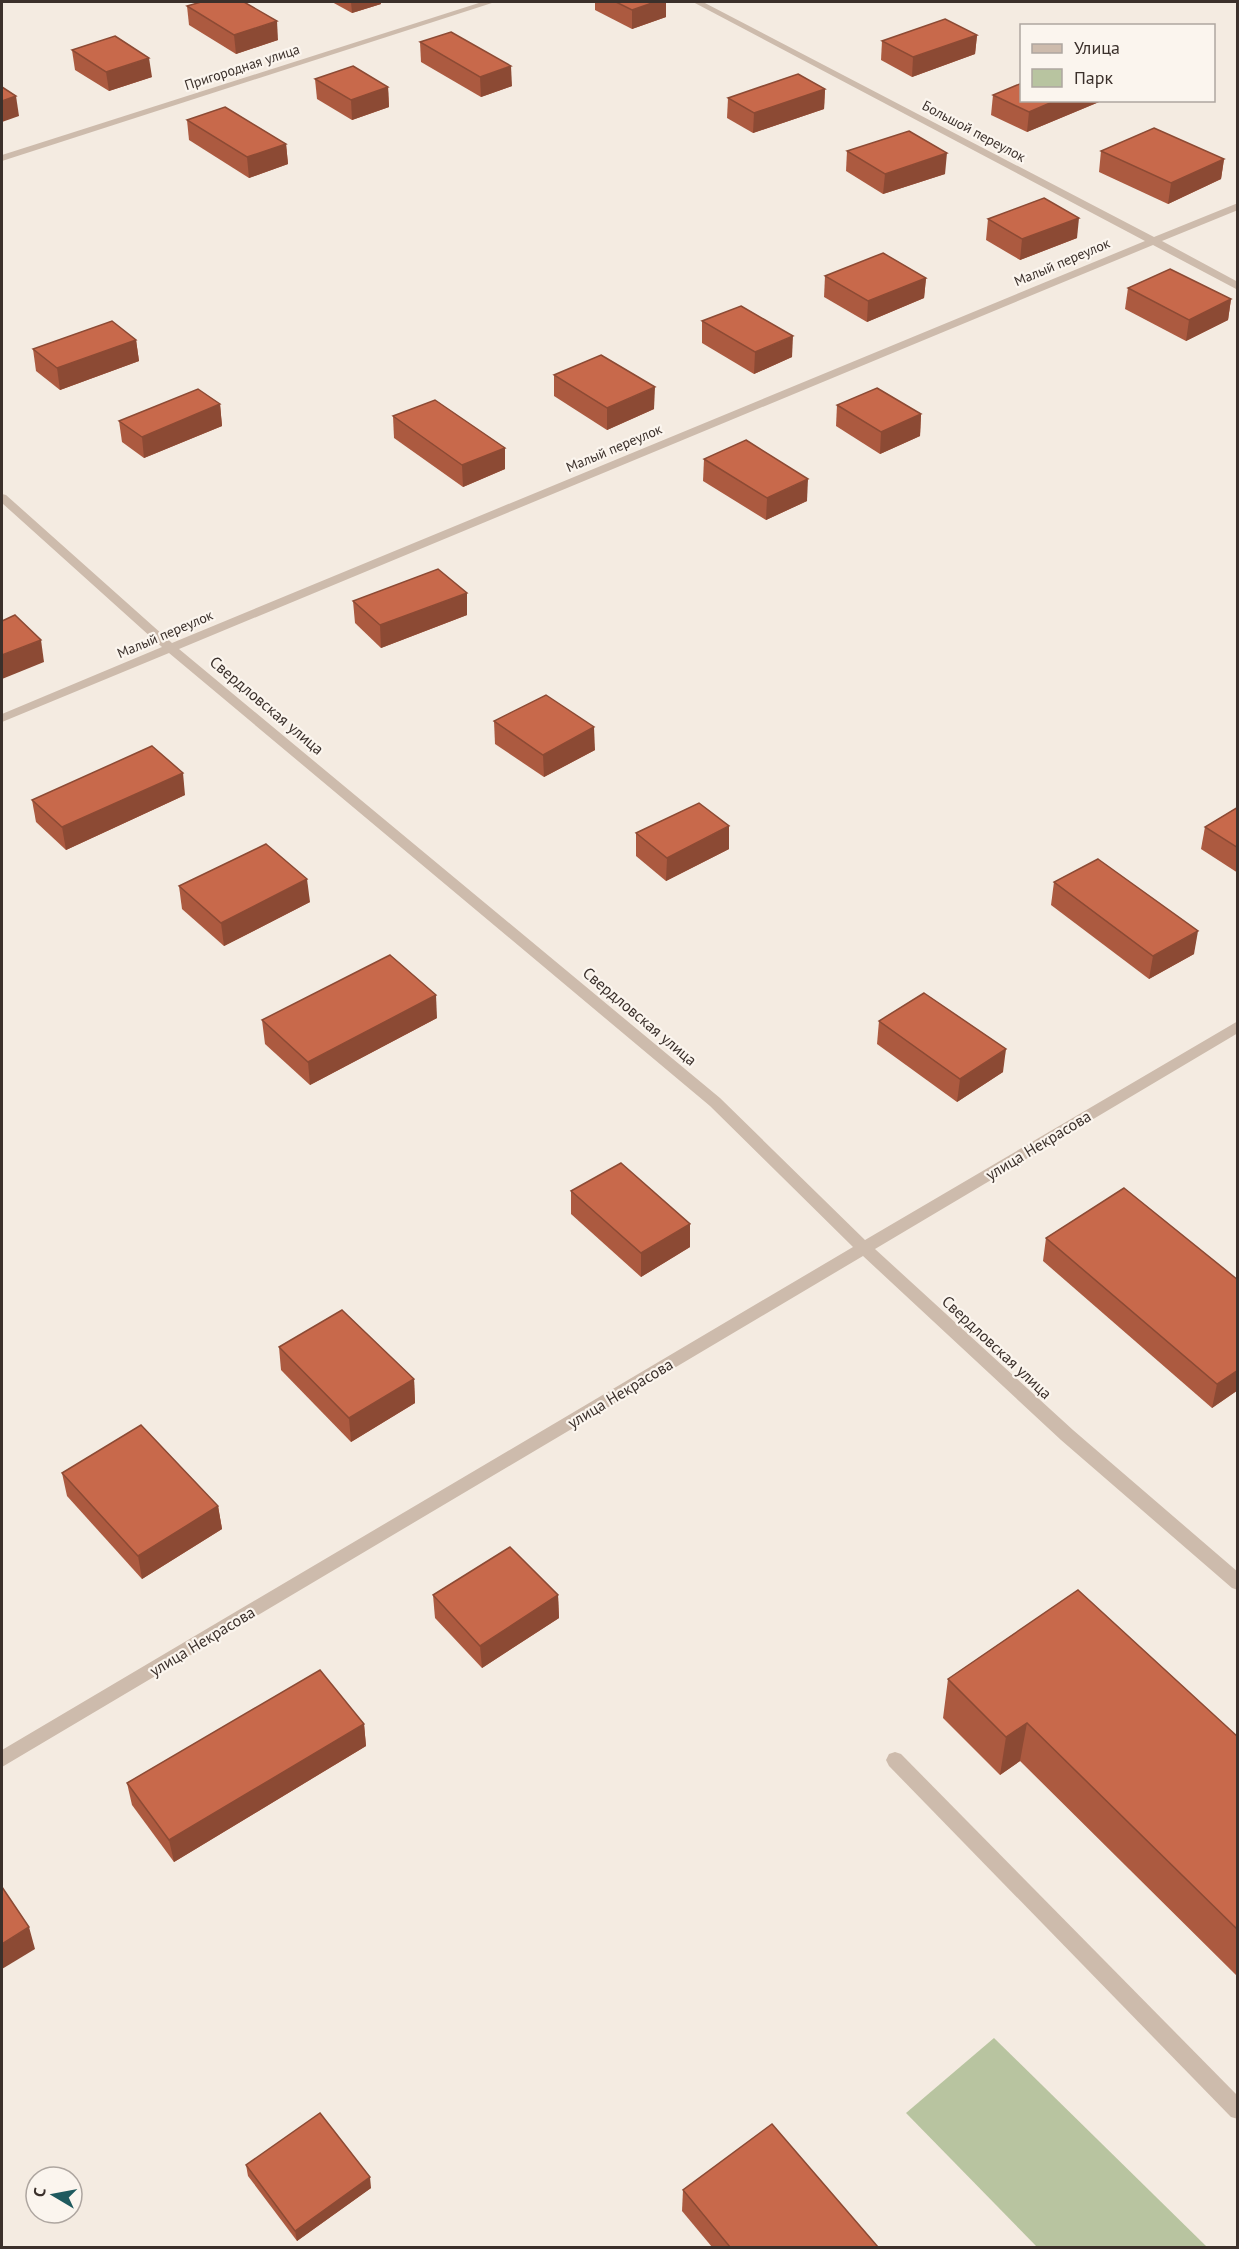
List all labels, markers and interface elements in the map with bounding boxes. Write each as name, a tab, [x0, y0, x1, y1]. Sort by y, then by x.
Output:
legend	[1020, 24, 1215, 102]
text: Улица	[1074, 36, 1120, 59]
street label: Пригородная улица	[182, 40, 302, 94]
text: Парк	[1074, 66, 1114, 89]
street label: Большой переулок	[919, 96, 1029, 166]
street label: Малый переулок	[1011, 234, 1113, 290]
street label: Малый переулок	[563, 420, 665, 476]
street label: Малый переулок	[114, 606, 216, 662]
street label: Свердловская улица	[206, 651, 328, 759]
street label: Свердловская улица	[579, 962, 701, 1070]
street label: улица Некрасова	[982, 1106, 1094, 1184]
street label: Свердловская улица	[938, 1291, 1056, 1403]
street label: улица Некрасова	[564, 1354, 676, 1432]
street label: улица Некрасова	[146, 1602, 258, 1680]
north arrow	[24, 2165, 84, 2225]
text: С	[29, 2186, 50, 2199]

